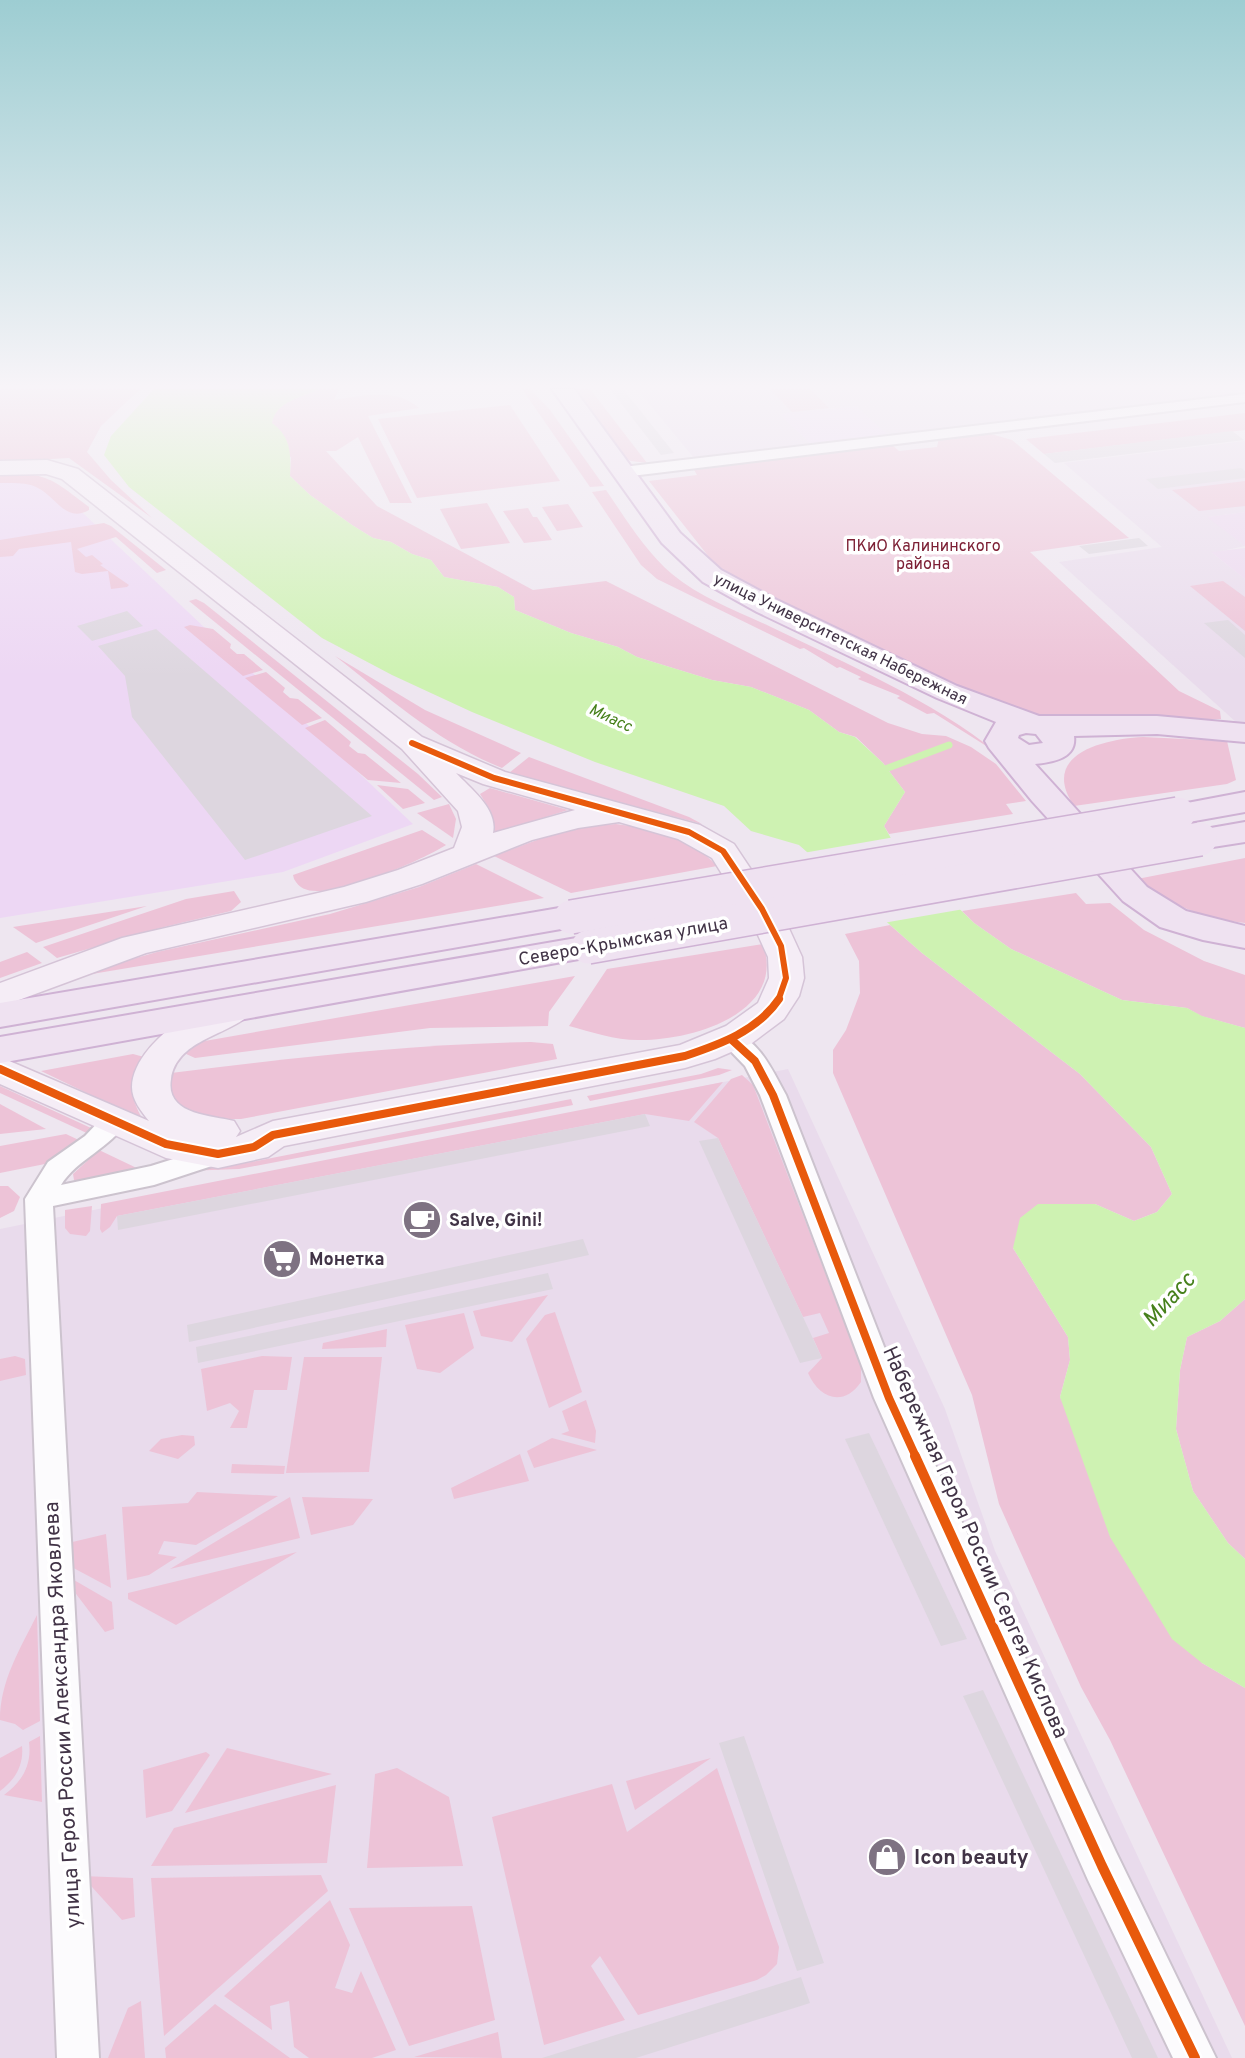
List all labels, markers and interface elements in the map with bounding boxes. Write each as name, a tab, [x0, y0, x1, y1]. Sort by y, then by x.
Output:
park label: ПКиО Калининского района	[845, 537, 1001, 575]
street label: улица Университетская Набережная	[710, 569, 970, 710]
water label: Миасс	[585, 700, 635, 738]
street label: Северо-Крымская улица	[517, 913, 730, 972]
cafe icon: Salve, Gini!	[401, 1199, 443, 1241]
place label: Salve, Gini!	[449, 1210, 542, 1233]
supermarket icon: Монетка	[261, 1238, 303, 1280]
place label: Монетка	[309, 1249, 385, 1272]
water label: Миасс	[1137, 1266, 1203, 1334]
street label: Набережная Героя России Сергея Кислова	[876, 1342, 1074, 1743]
street label: улица Героя России Александра Яковлева	[39, 1501, 88, 1929]
shop icon: Icon beauty	[866, 1836, 908, 1878]
place label: Icon beauty	[914, 1845, 1029, 1872]

